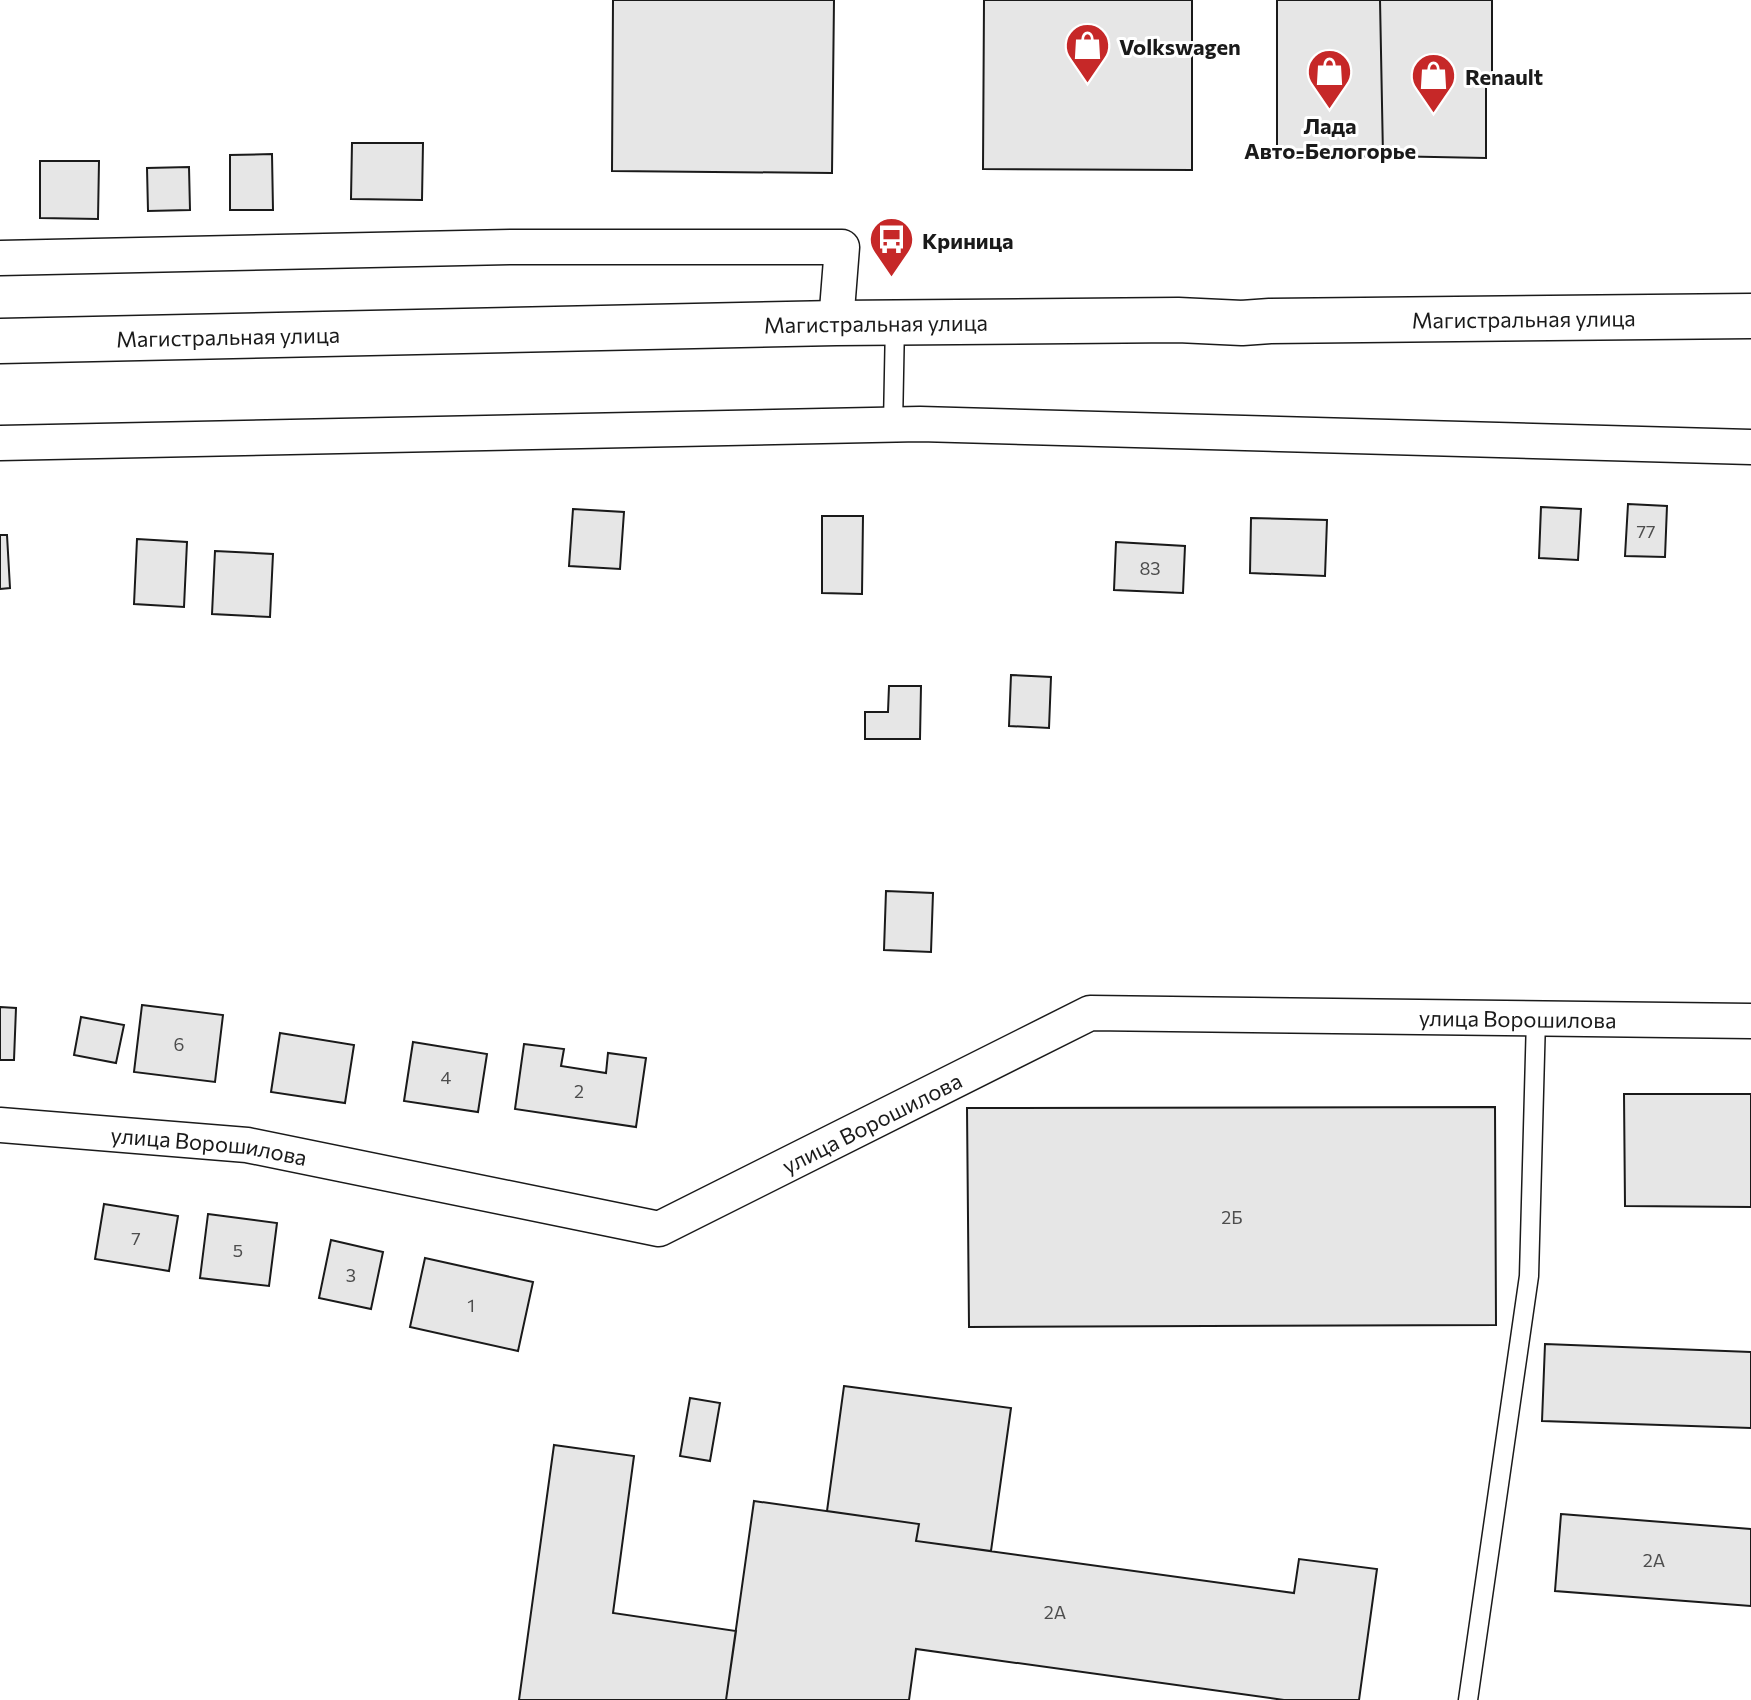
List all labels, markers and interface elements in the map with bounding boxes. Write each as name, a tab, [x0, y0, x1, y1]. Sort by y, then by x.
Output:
shop icon: Volkswagen	[1064, 22, 1112, 85]
place label: Volkswagen	[1119, 33, 1241, 60]
shop icon: Лада Авто-Белогорье	[1306, 48, 1354, 111]
shop icon: Renault	[1410, 52, 1458, 115]
place label: Renault	[1465, 63, 1543, 90]
place label: Лада Авто-Белогорье	[1244, 112, 1416, 164]
bus stop icon: Криница	[867, 216, 915, 279]
place label: Криница	[922, 227, 1014, 254]
street label: Магистральная улица	[1411, 304, 1636, 333]
street label: Магистральная улица	[763, 308, 988, 338]
street label: Магистральная улица	[116, 320, 340, 352]
house number: 77	[1636, 520, 1656, 542]
house number: 83	[1139, 557, 1161, 579]
street label: улица Ворошилова	[1419, 1003, 1617, 1033]
house number: 6	[174, 1033, 184, 1055]
house number: 4	[441, 1066, 452, 1088]
street label: улица Ворошилова	[777, 1066, 966, 1179]
house number: 2	[574, 1080, 584, 1102]
street label: улица Ворошилова	[110, 1121, 310, 1170]
house number: 2Б	[1221, 1206, 1243, 1228]
house number: 7	[131, 1227, 141, 1249]
house number: 5	[233, 1239, 243, 1261]
house number: 3	[346, 1264, 356, 1286]
house number: 1	[467, 1294, 475, 1316]
house number: 2А	[1643, 1549, 1665, 1571]
house number: 2А	[1044, 1601, 1066, 1623]

